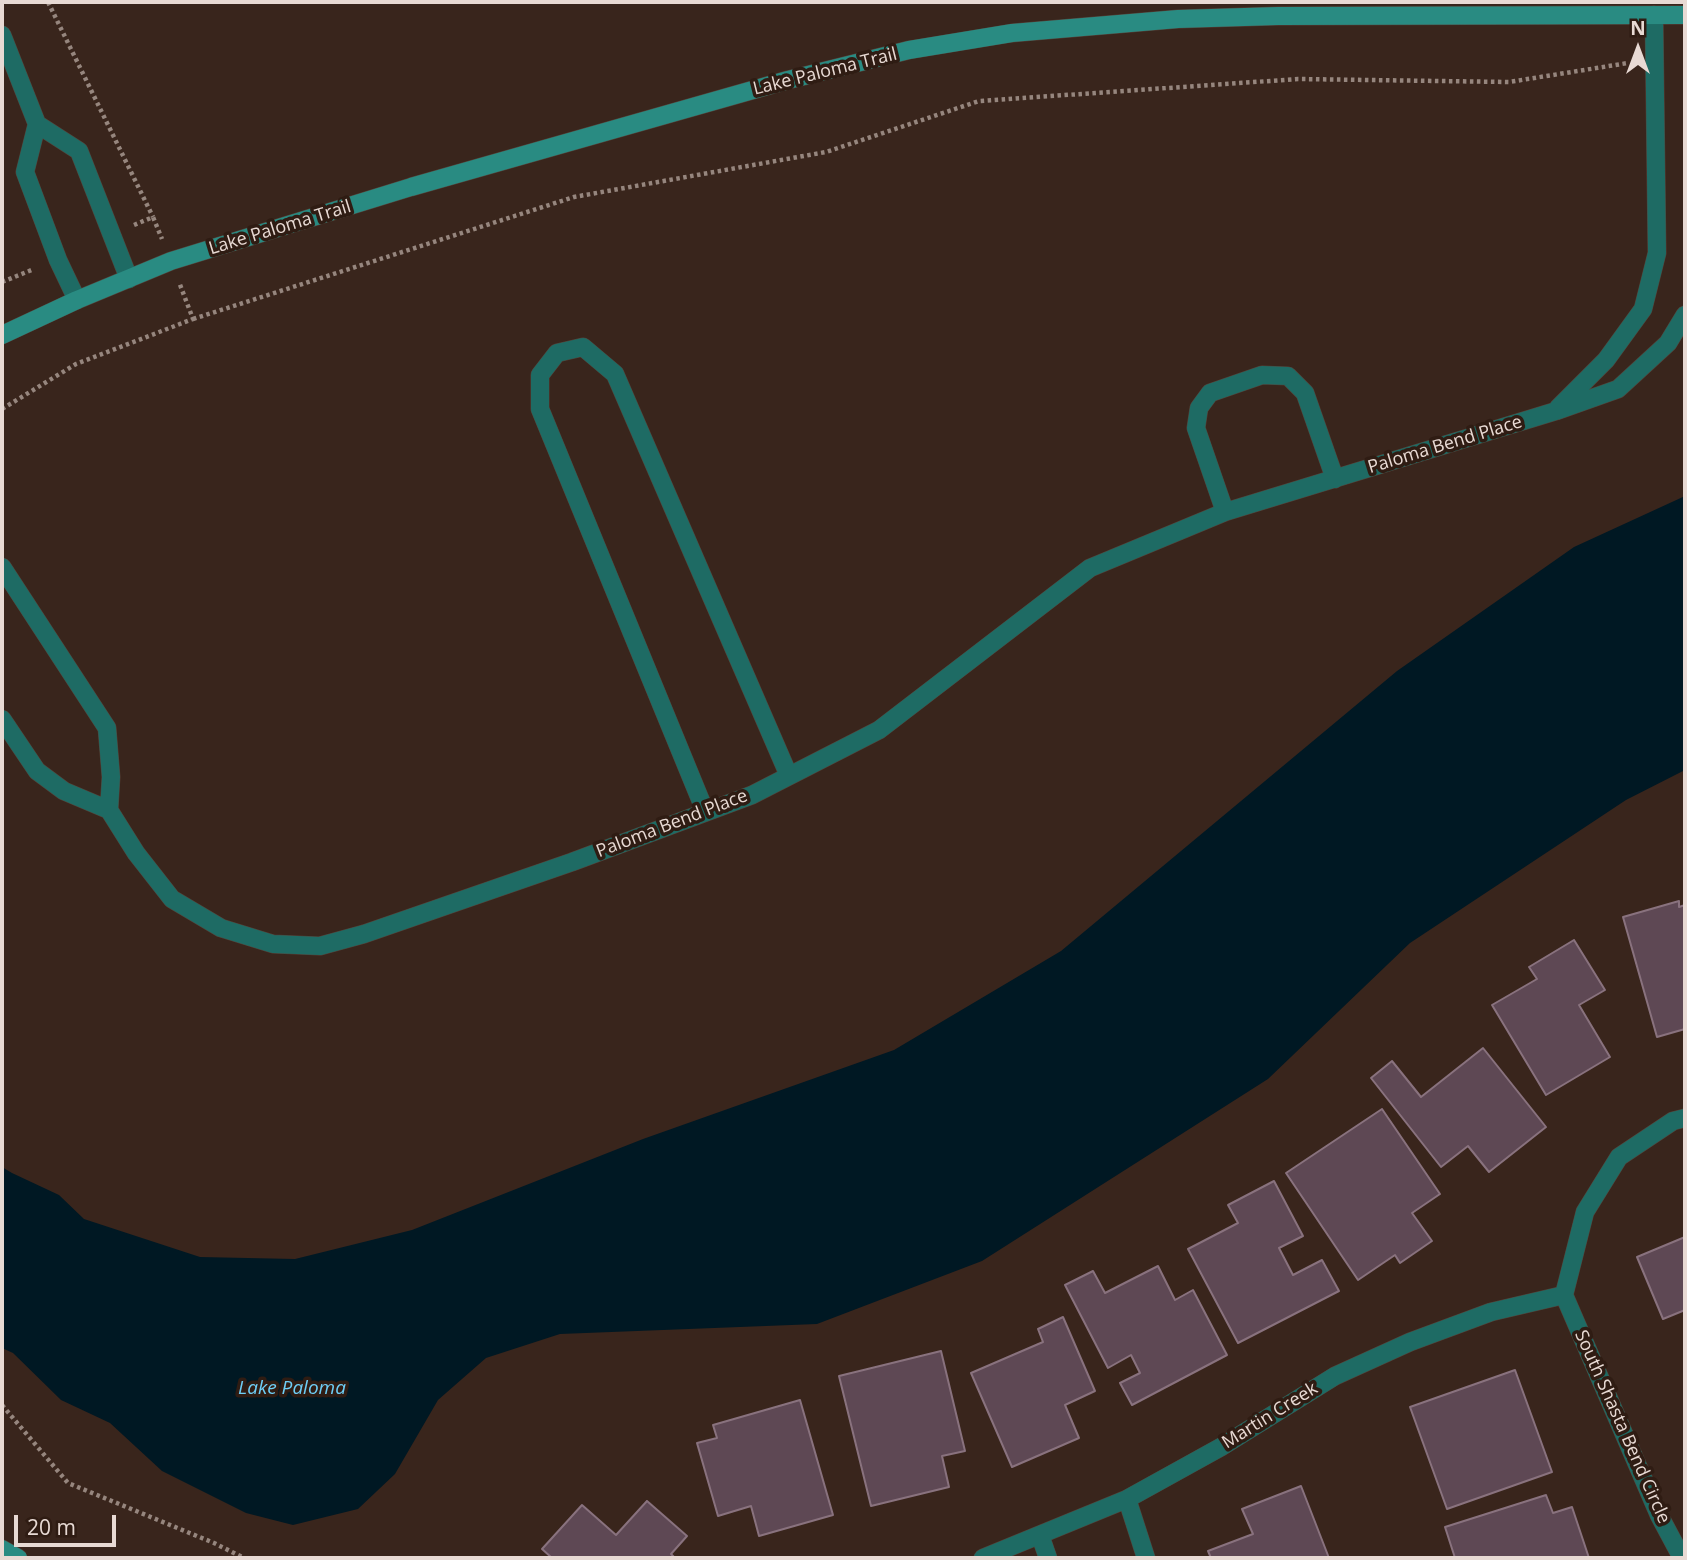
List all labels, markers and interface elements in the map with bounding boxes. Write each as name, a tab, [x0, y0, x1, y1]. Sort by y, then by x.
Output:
north arrow	[1603, 14, 1673, 84]
text: N	[1630, 15, 1646, 41]
street label: Lake Paloma Trail	[751, 44, 899, 100]
street label: Lake Paloma Trail	[206, 196, 354, 260]
street label: Paloma Bend Place	[1365, 411, 1525, 479]
street label: Paloma Bend Place	[593, 785, 751, 863]
street label: South Shasta Bend Circle	[1570, 1327, 1674, 1527]
water label: Lake Paloma	[238, 1378, 346, 1400]
street label: Martin Creek	[1218, 1378, 1322, 1454]
scale bar	[18, 1500, 119, 1544]
text: 20 m	[27, 1513, 76, 1541]

